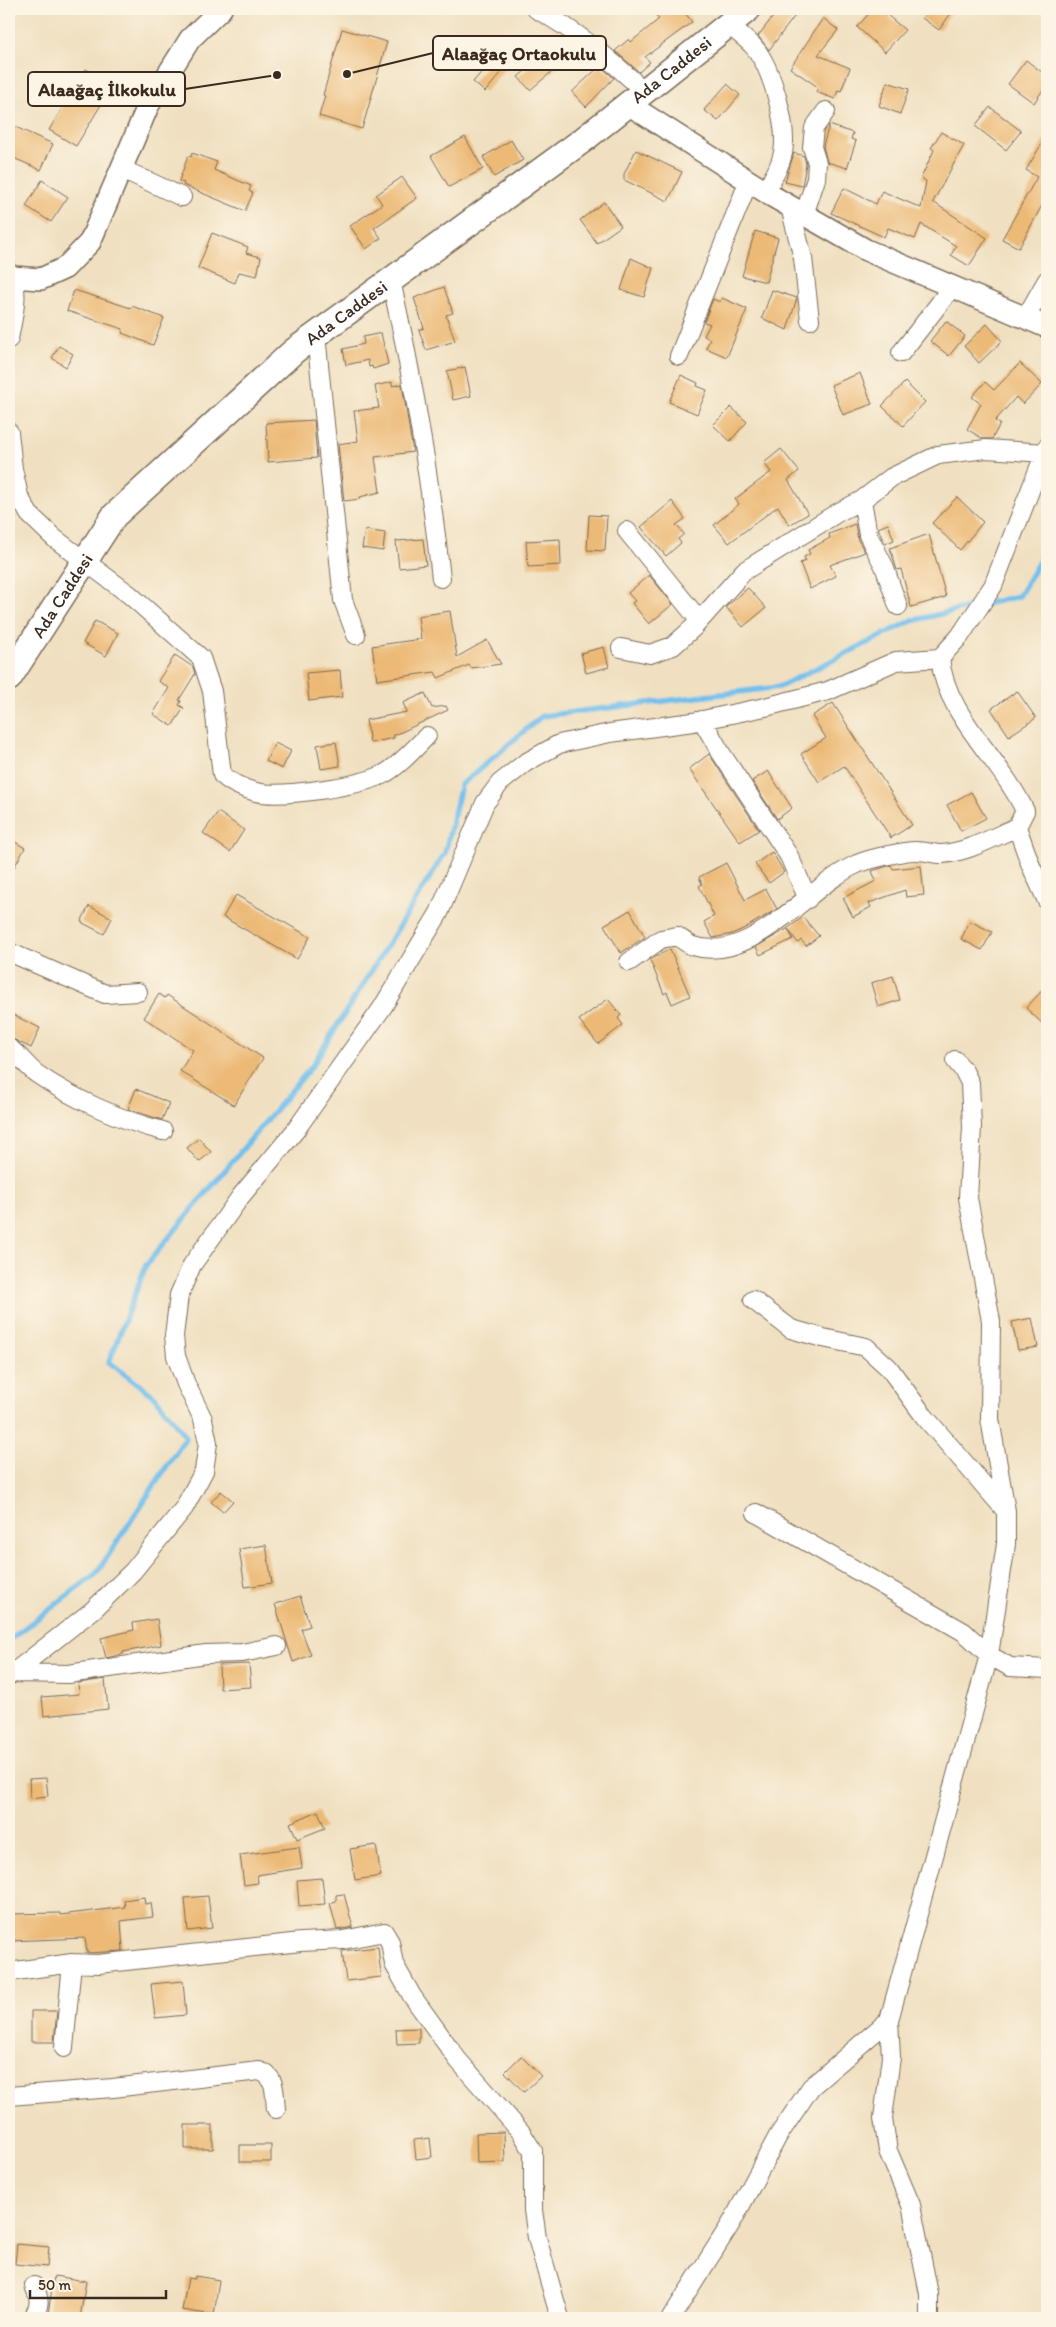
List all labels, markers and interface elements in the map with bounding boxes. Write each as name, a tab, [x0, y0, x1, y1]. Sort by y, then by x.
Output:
street label: Ada Caddesi	[627, 31, 716, 108]
callout: Alaağaç Ortaokulu	[433, 36, 606, 70]
text: Alaağaç Ortaokulu	[441, 42, 596, 65]
callout: Alaağaç İlkokulu	[28, 72, 185, 106]
text: Alaağaç İlkokulu	[37, 78, 176, 101]
street label: Ada Caddesi	[301, 276, 392, 350]
street label: Ada Caddesi	[27, 549, 98, 642]
scale bar	[30, 2267, 166, 2299]
text: 50 m	[38, 2276, 71, 2294]

